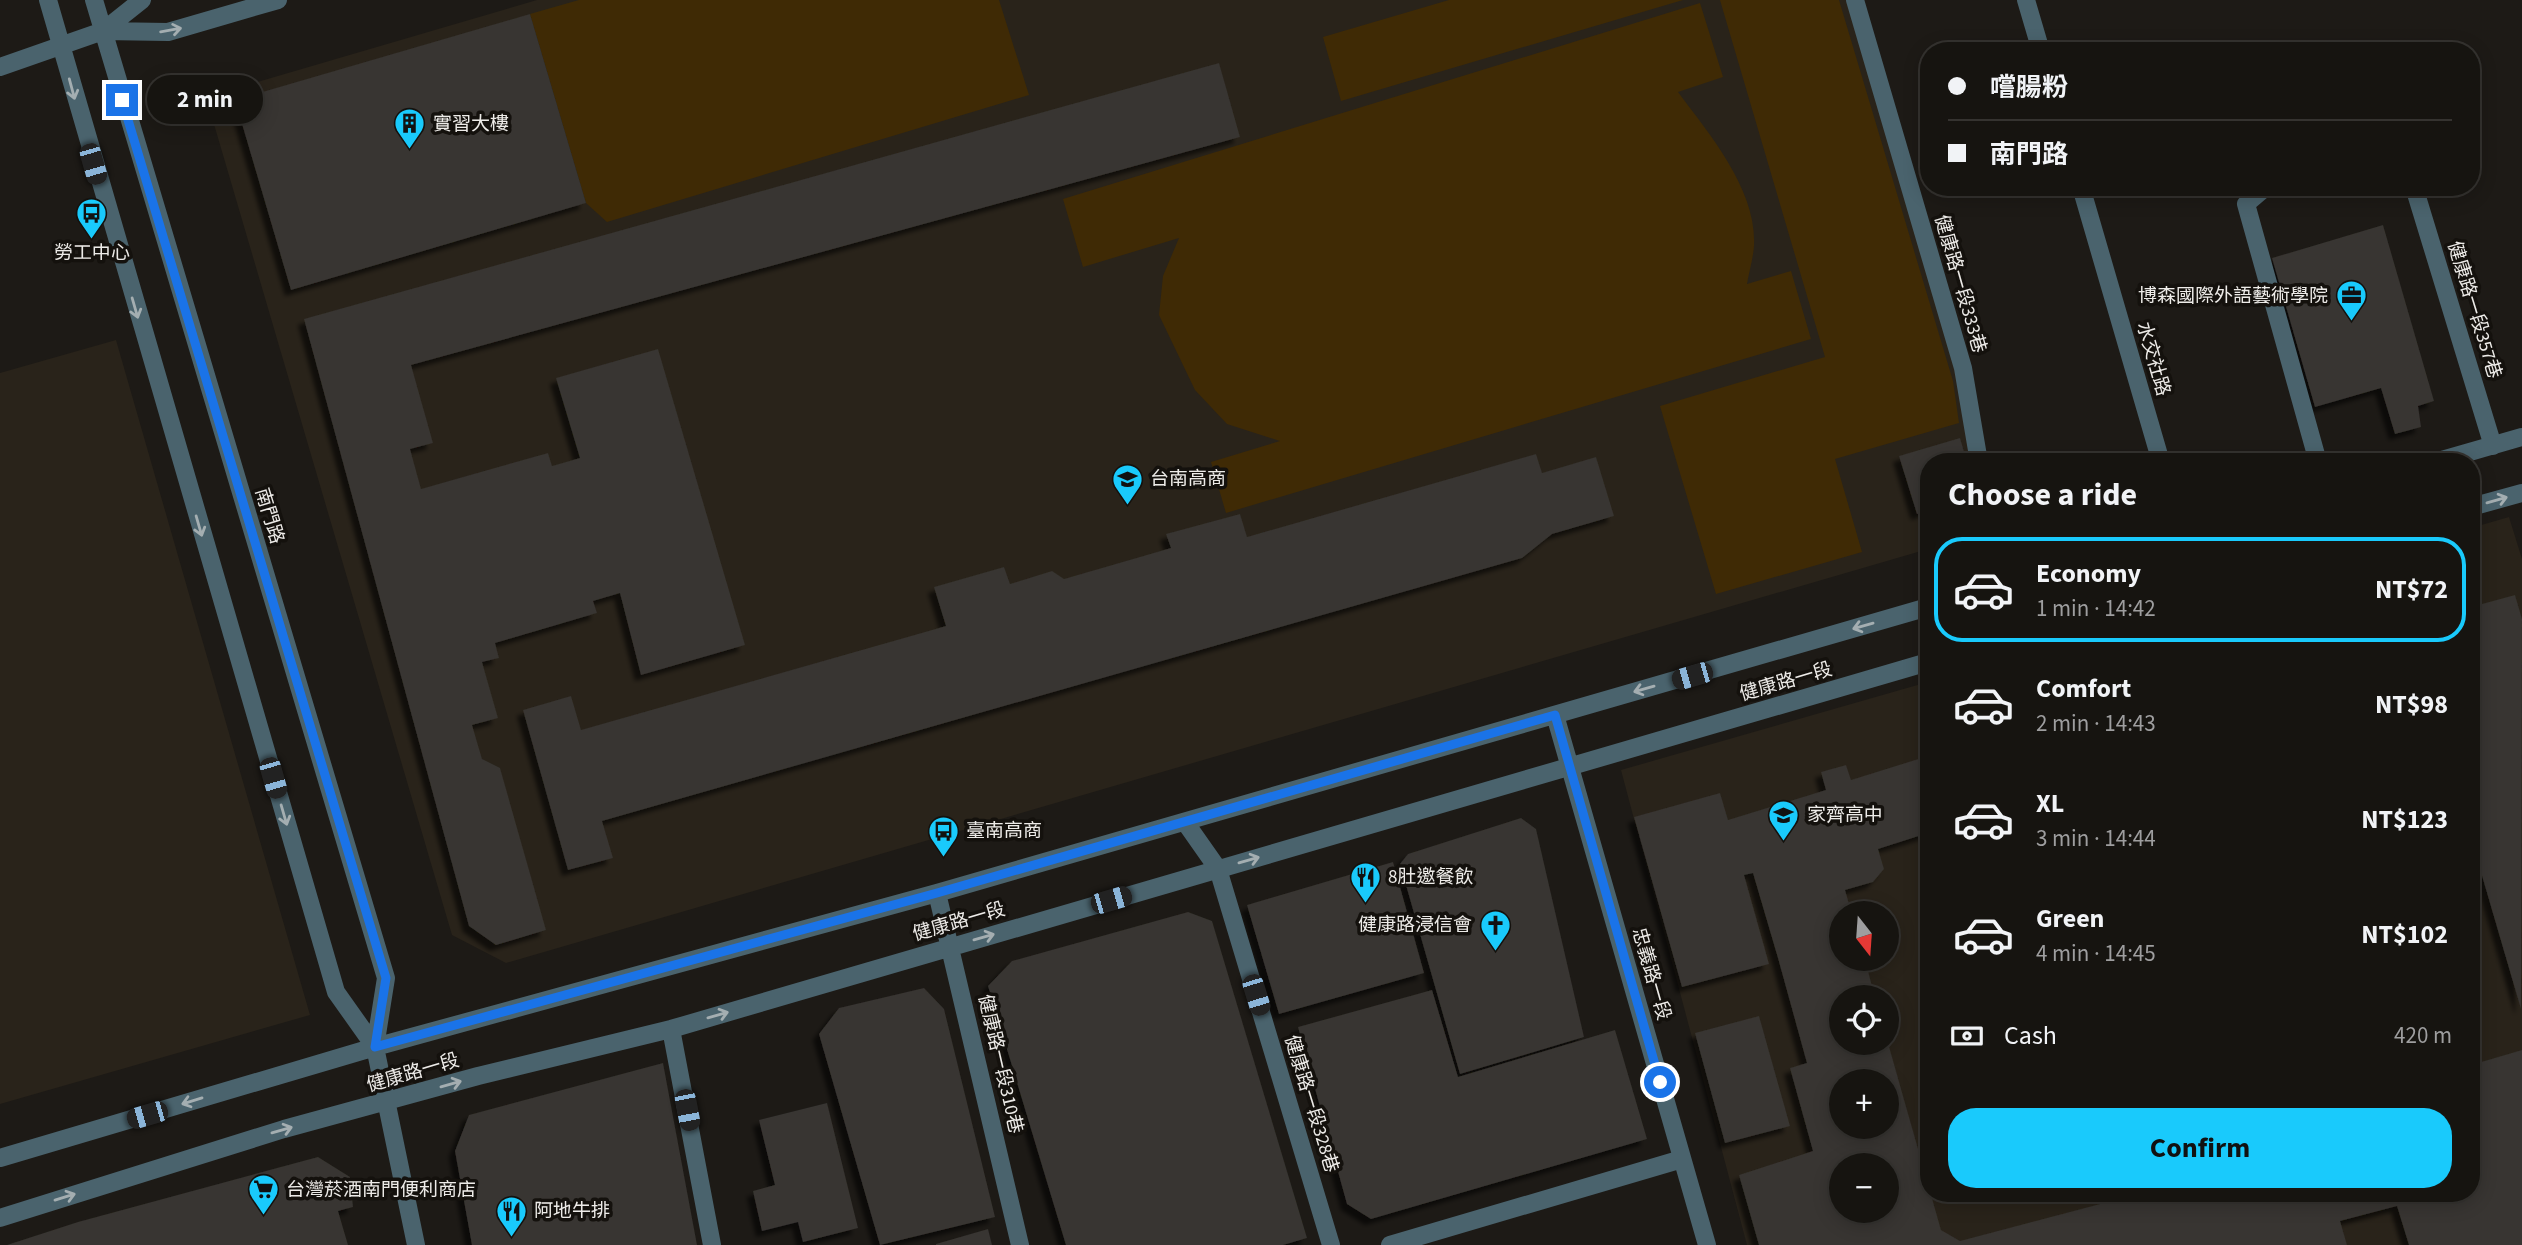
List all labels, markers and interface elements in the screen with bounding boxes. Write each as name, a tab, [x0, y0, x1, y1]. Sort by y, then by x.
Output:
one-way arrow	[159, 23, 182, 36]
text: 嚐腸粉	[1990, 69, 2068, 106]
callout: 2 min	[146, 76, 262, 124]
one-way arrow	[67, 78, 80, 100]
text: 2 min	[177, 83, 233, 116]
route end	[106, 84, 138, 116]
building icon: 實習大樓	[393, 107, 427, 151]
place label: 實習大樓	[433, 111, 509, 138]
text: 南門路	[1990, 136, 2068, 173]
car	[78, 141, 109, 187]
bus stop icon: 勞工中心	[75, 197, 109, 241]
street label: 健康路一段333巷	[1927, 212, 1993, 356]
street label: 健康路一段357巷	[2440, 238, 2508, 382]
place label: 勞工中心	[54, 240, 130, 267]
office icon: 博森國際外語藝術學院	[2334, 279, 2368, 323]
place label: 博森國際外語藝術學院	[2138, 283, 2328, 310]
one-way arrow	[130, 297, 143, 319]
street label: 水交社路	[2130, 319, 2176, 399]
school or university icon: 台南高商	[1110, 462, 1144, 506]
place label: 台南高商	[1150, 466, 1226, 493]
text: Choose a ride	[1948, 472, 2137, 518]
street label: 南門路	[248, 485, 290, 547]
one-way arrow	[2485, 493, 2507, 506]
one-way arrow	[194, 515, 207, 537]
text: Economy	[2036, 555, 2141, 592]
icon: car	[1952, 558, 2015, 621]
text: NT$72	[2375, 571, 2448, 608]
text: 1 min · 14:42	[2036, 592, 2156, 625]
one-way arrow	[1852, 620, 1874, 633]
street label: 健康路一段	[1737, 656, 1835, 708]
car	[1669, 660, 1716, 692]
text: Comfort	[2036, 670, 2131, 707]
icon: car	[1952, 673, 2015, 736]
one-way arrow	[1634, 684, 1656, 697]
text: NT$98	[2375, 686, 2448, 723]
text: 2 min · 14:43	[2036, 707, 2156, 740]
car	[258, 755, 289, 801]
text: XL	[2036, 785, 2064, 822]
icon: car	[1952, 788, 2015, 851]
school or university icon: 家齊高中	[1767, 798, 1801, 842]
text: NT$123	[2361, 801, 2448, 838]
place label: 家齊高中	[1807, 802, 1883, 829]
one-way arrow	[278, 804, 291, 826]
bus stop icon: 臺南高商	[926, 814, 960, 858]
place label: 臺南高商	[966, 818, 1042, 845]
text: 3 min · 14:44	[2036, 822, 2156, 855]
one-way arrow	[1237, 853, 1260, 866]
restaurant icon: 8肚邀餐飲	[1348, 860, 1382, 904]
place label: 8肚邀餐飲	[1388, 864, 1473, 891]
car	[1088, 884, 1135, 916]
street label: 健康路一段	[910, 896, 1008, 948]
text: Green	[2036, 900, 2104, 937]
north arrow	[1829, 901, 1899, 971]
map controls	[1829, 901, 1899, 1223]
icon: car	[1952, 903, 2015, 966]
church icon: 健康路浸信會	[1478, 908, 1512, 952]
place label: 健康路浸信會	[1358, 912, 1472, 939]
text: NT$102	[2361, 916, 2448, 953]
street label: 忠義路一段	[1625, 925, 1677, 1023]
one-way arrow	[972, 930, 994, 943]
text: 4 min · 14:45	[2036, 937, 2156, 970]
car	[1240, 972, 1273, 1018]
button: locate	[1829, 985, 1899, 1055]
street label: 健康路一段310巷	[971, 992, 1029, 1136]
one-way arrow	[707, 1007, 729, 1020]
icon: cash	[1948, 1017, 1986, 1055]
text: Cash	[2004, 1017, 2057, 1054]
text: 420 m	[2394, 1019, 2452, 1052]
street label: 健康路一段328巷	[1277, 1032, 1345, 1176]
street label: 健康路一段	[364, 1047, 462, 1099]
route start	[1644, 1066, 1676, 1098]
button: +	[1829, 1069, 1899, 1139]
one-way arrow	[439, 1076, 461, 1089]
car	[673, 1087, 702, 1133]
one-way arrow	[181, 1096, 203, 1109]
car	[124, 1099, 171, 1131]
button: Confirm	[1948, 1108, 2452, 1188]
one-way arrow	[271, 1122, 293, 1135]
button: −	[1829, 1153, 1899, 1223]
supermarket icon: 台灣菸酒南門便利商店	[246, 1173, 280, 1217]
place label: 台灣菸酒南門便利商店	[286, 1177, 476, 1204]
one-way arrow	[54, 1190, 76, 1203]
restaurant icon: 阿地牛排	[494, 1194, 528, 1238]
place label: 阿地牛排	[534, 1198, 610, 1225]

